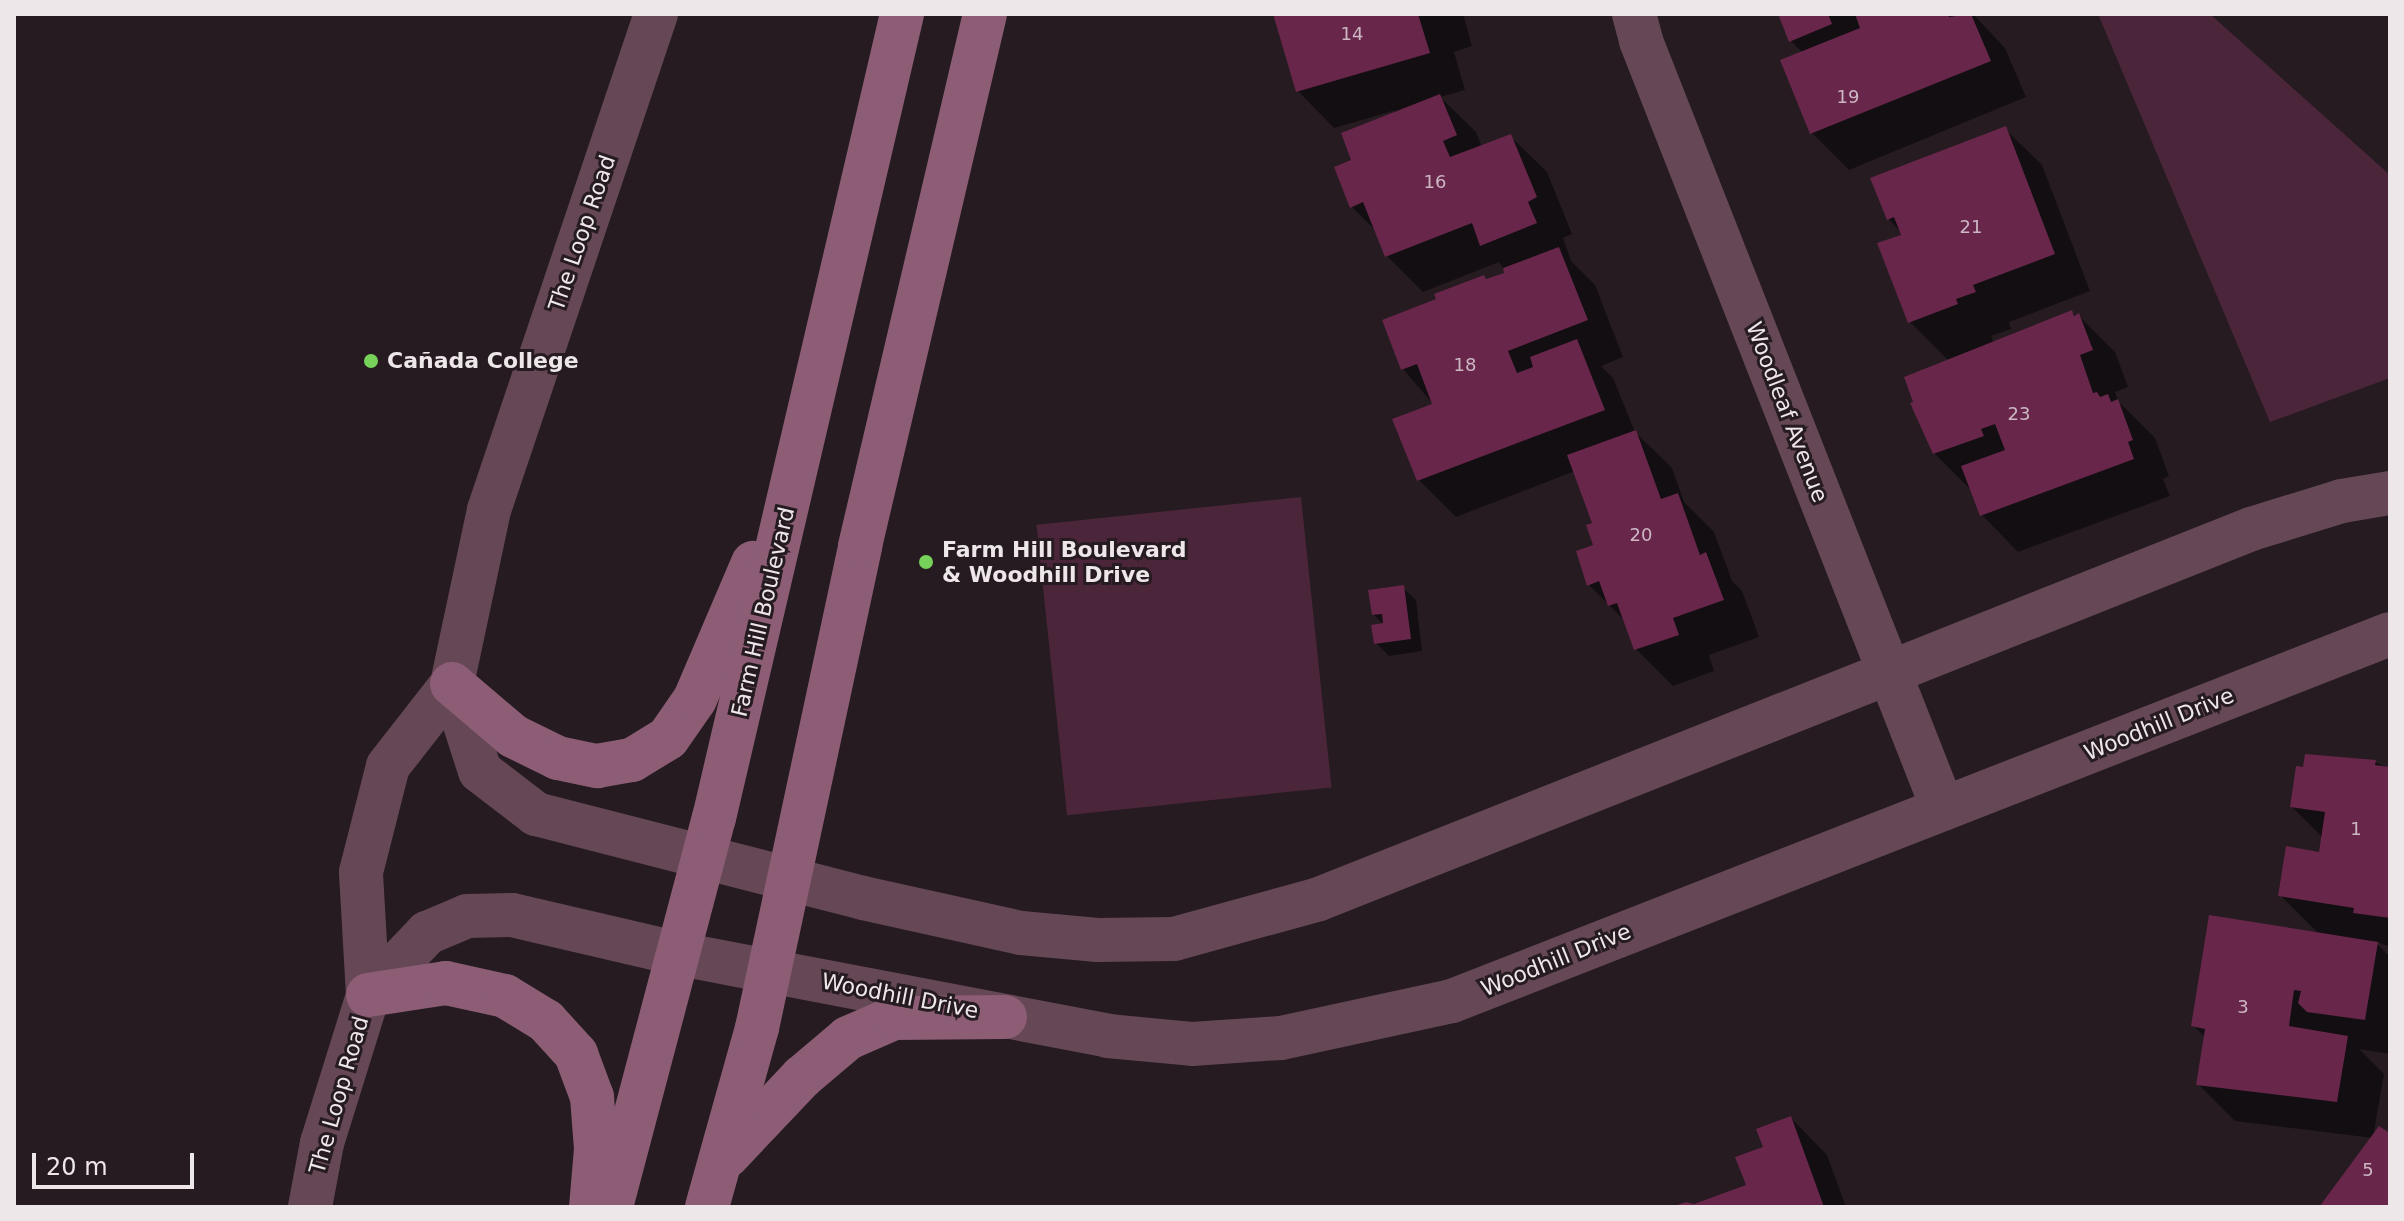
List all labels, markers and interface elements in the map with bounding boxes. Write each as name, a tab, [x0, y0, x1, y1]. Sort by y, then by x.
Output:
house number: 14	[1341, 23, 1363, 45]
house number: 19	[1837, 86, 1859, 108]
street label: The Loop Road	[543, 152, 621, 314]
house number: 16	[1424, 171, 1446, 193]
house number: 21	[1960, 216, 1982, 238]
street label: Woodleaf Avenue	[1740, 318, 1834, 506]
place label: Cañada College	[387, 348, 579, 374]
marker: Cañada College	[362, 352, 380, 370]
house number: 18	[1454, 354, 1476, 376]
house number: 23	[2008, 403, 2030, 425]
street label: Farm Hill Boulevard	[726, 505, 800, 719]
house number: 20	[1630, 524, 1652, 546]
place label: Farm Hill Boulevard & Woodhill Drive	[942, 536, 1187, 588]
marker: Farm Hill Boulevard & Woodhill Drive	[917, 553, 935, 571]
street label: Woodhill Drive	[2080, 682, 2238, 766]
house number: 1	[2350, 818, 2362, 840]
street label: Woodhill Drive	[1477, 918, 1635, 1002]
street label: Woodhill Drive	[819, 968, 981, 1024]
house number: 3	[2237, 996, 2249, 1018]
street label: The Loop Road	[304, 1013, 374, 1177]
scale bar	[36, 1137, 198, 1187]
text: 20 m	[46, 1153, 108, 1181]
house number: 5	[2362, 1159, 2374, 1181]

